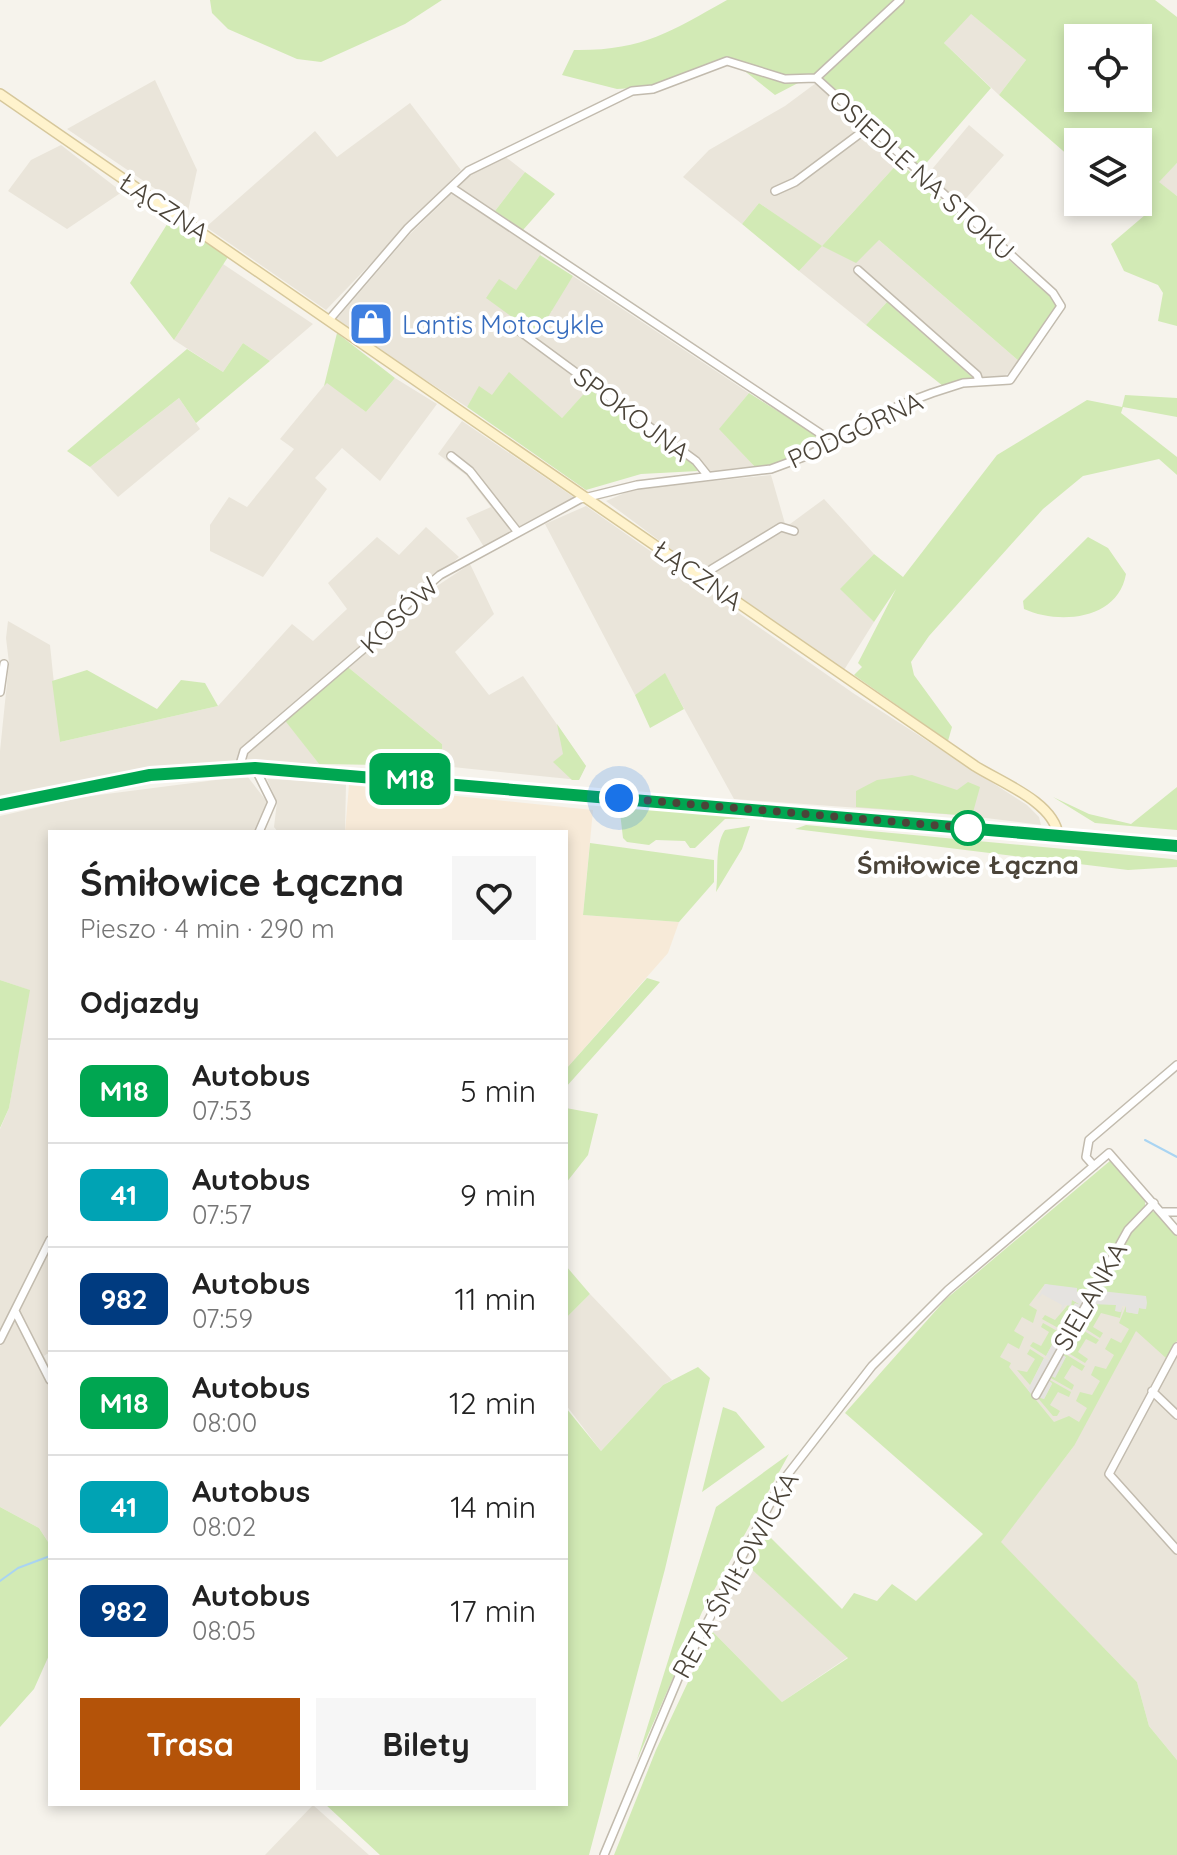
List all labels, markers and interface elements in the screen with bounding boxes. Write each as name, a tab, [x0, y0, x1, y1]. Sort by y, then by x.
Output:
map controls	[1064, 24, 1152, 216]
button: locate	[1064, 24, 1152, 112]
street label: OSIEDLE NA STOKU	[822, 83, 1022, 267]
button: layers	[1064, 128, 1152, 216]
street label: ŁĄCZNA	[113, 165, 215, 249]
shop icon: Lantis Motocykle	[347, 300, 395, 348]
place label: Lantis Motocykle	[402, 308, 604, 341]
street label: SPOKOJNA	[567, 360, 697, 468]
street label: PODGÓRNA	[782, 384, 928, 476]
street label: ŁĄCZNA	[647, 532, 749, 618]
street label: KOSÓW	[353, 570, 445, 660]
line badge: M18	[364, 753, 456, 805]
text: M18	[385, 761, 435, 796]
your location	[599, 778, 639, 818]
marker: Śmiłowice Łączna	[951, 811, 985, 845]
place label: Śmiłowice Łączna	[857, 848, 1079, 881]
button: heart	[452, 856, 536, 940]
text: Śmiłowice Łączna	[80, 858, 404, 906]
text: Pieszo · 4 min · 290 m	[80, 912, 335, 945]
text: Odjazdy	[80, 983, 200, 1021]
text: Autobus	[192, 1056, 310, 1094]
text: 5 min	[460, 1072, 536, 1110]
text: M18	[99, 1073, 149, 1108]
text: 07:53	[192, 1094, 252, 1127]
text: Autobus	[192, 1160, 310, 1198]
text: 9 min	[460, 1176, 536, 1214]
text: 41	[111, 1177, 137, 1212]
text: 07:57	[192, 1198, 252, 1231]
street label: SIELANKA	[1046, 1236, 1134, 1356]
text: Autobus	[192, 1264, 310, 1302]
text: 11 min	[454, 1280, 536, 1318]
text: 982	[100, 1281, 148, 1316]
text: 07:59	[192, 1302, 253, 1335]
text: Autobus	[192, 1368, 310, 1406]
text: 12 min	[449, 1384, 536, 1422]
text: M18	[99, 1385, 149, 1420]
text: 08:00	[192, 1406, 257, 1439]
street label: RETA ŚMIŁOWICKA	[665, 1466, 805, 1684]
text: Autobus	[192, 1472, 310, 1510]
text: 14 min	[450, 1488, 536, 1526]
text: 41	[111, 1489, 137, 1524]
text: 08:02	[192, 1510, 256, 1543]
text: Autobus	[192, 1576, 310, 1614]
text: 17 min	[450, 1592, 536, 1630]
text: 982	[100, 1593, 148, 1628]
text: 08:05	[192, 1614, 256, 1647]
button: Trasa	[80, 1698, 300, 1790]
button: Bilety	[316, 1698, 536, 1790]

